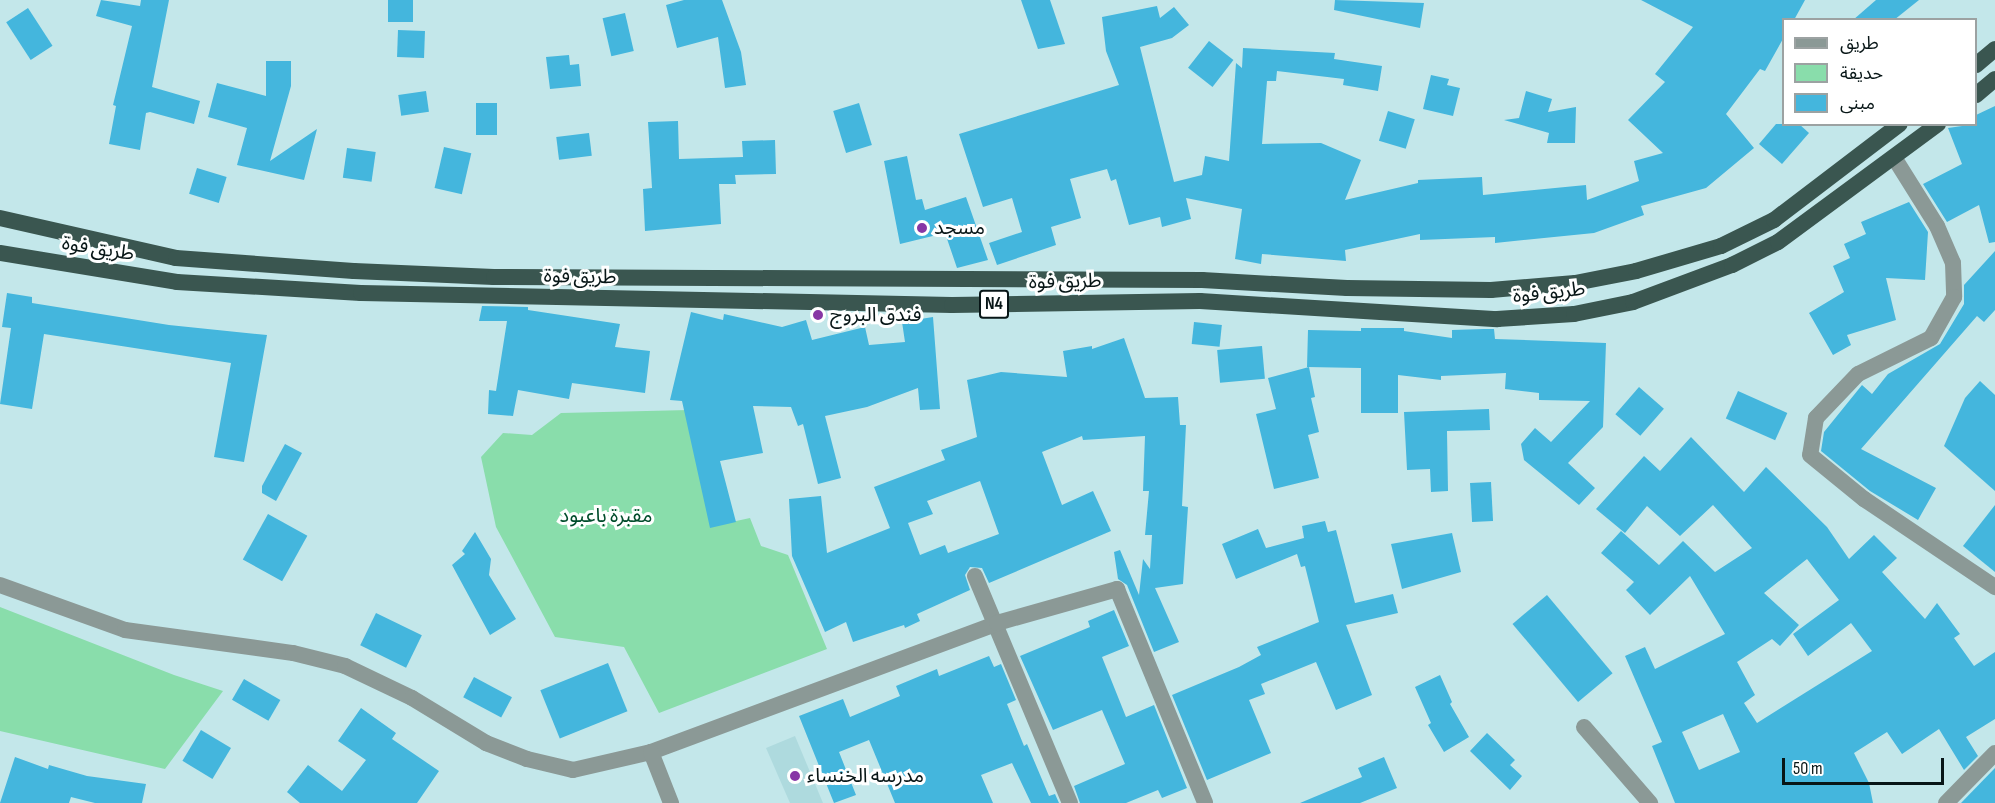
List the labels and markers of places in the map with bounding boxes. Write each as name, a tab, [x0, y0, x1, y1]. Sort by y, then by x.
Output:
place label: مسجد	[934, 216, 985, 240]
marker: مسجد	[915, 221, 929, 235]
place label: فندق البروج	[830, 303, 922, 327]
marker: فندق البروج	[811, 308, 825, 322]
place label: مدرسه الخنساء	[807, 764, 924, 788]
marker: مدرسه الخنساء	[788, 769, 802, 783]

